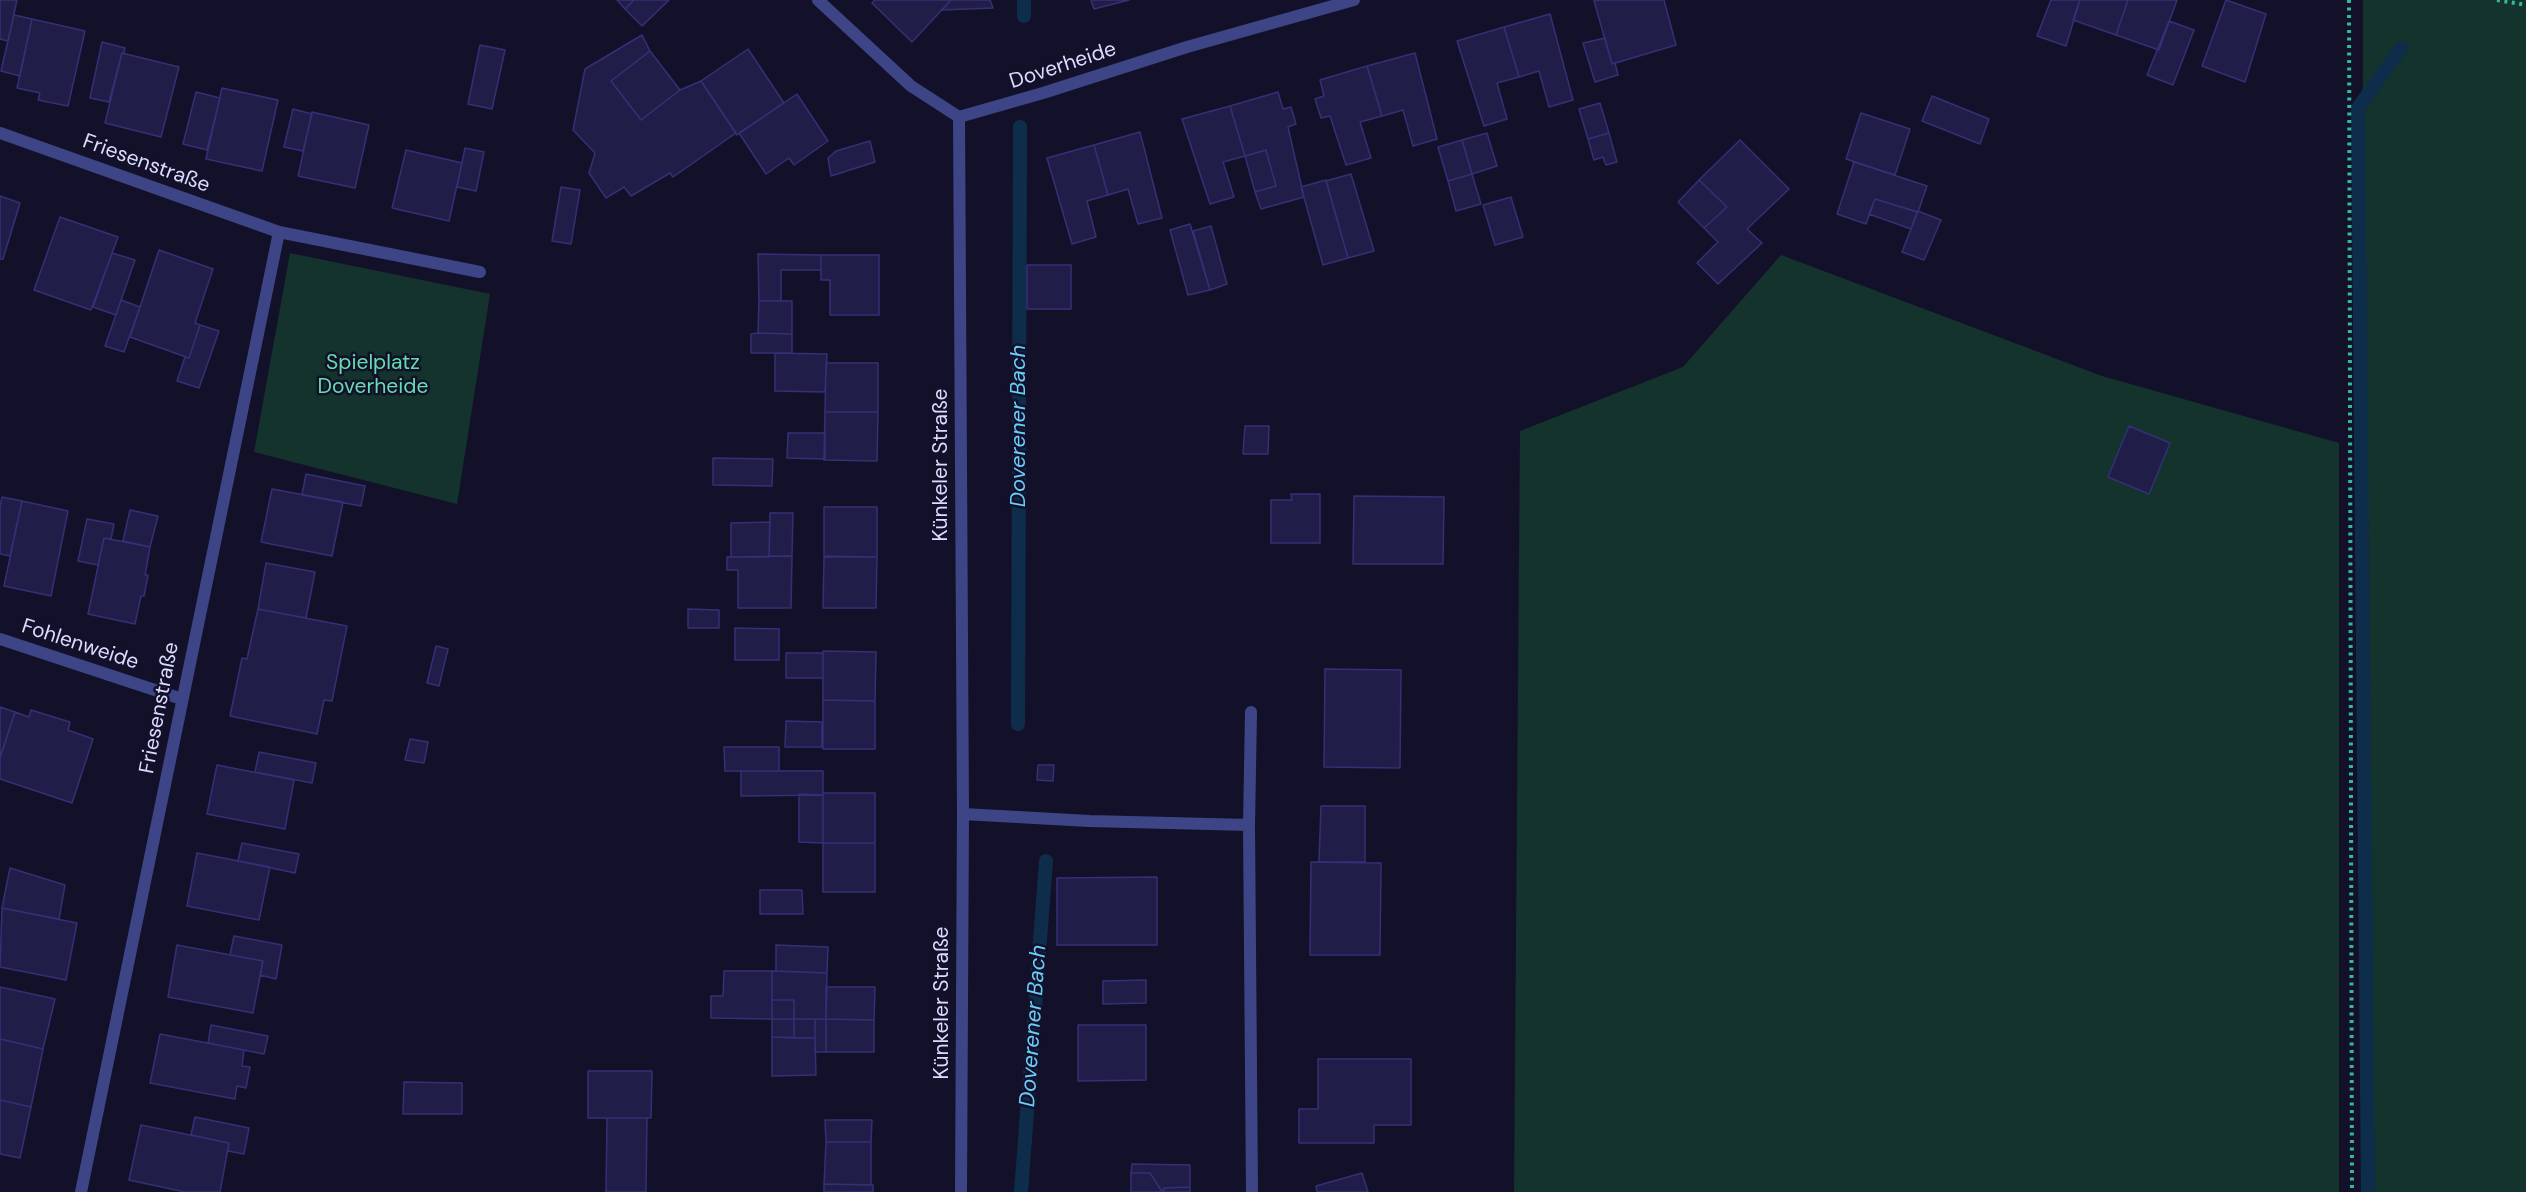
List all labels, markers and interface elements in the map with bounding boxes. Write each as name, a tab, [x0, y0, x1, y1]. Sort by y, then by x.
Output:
street label: Doverheide	[1006, 37, 1120, 95]
street label: Friesenstraße	[79, 129, 213, 199]
water label: Doverener Bach	[1006, 345, 1032, 507]
park label: Spielplatz Doverheide	[318, 350, 428, 400]
street label: Künkeler Straße	[928, 389, 954, 541]
street label: Fohlenweide	[18, 614, 142, 676]
street label: Friesenstraße	[135, 640, 185, 776]
street label: Künkeler Straße	[929, 927, 955, 1079]
water label: Doverener Bach	[1015, 944, 1053, 1108]

